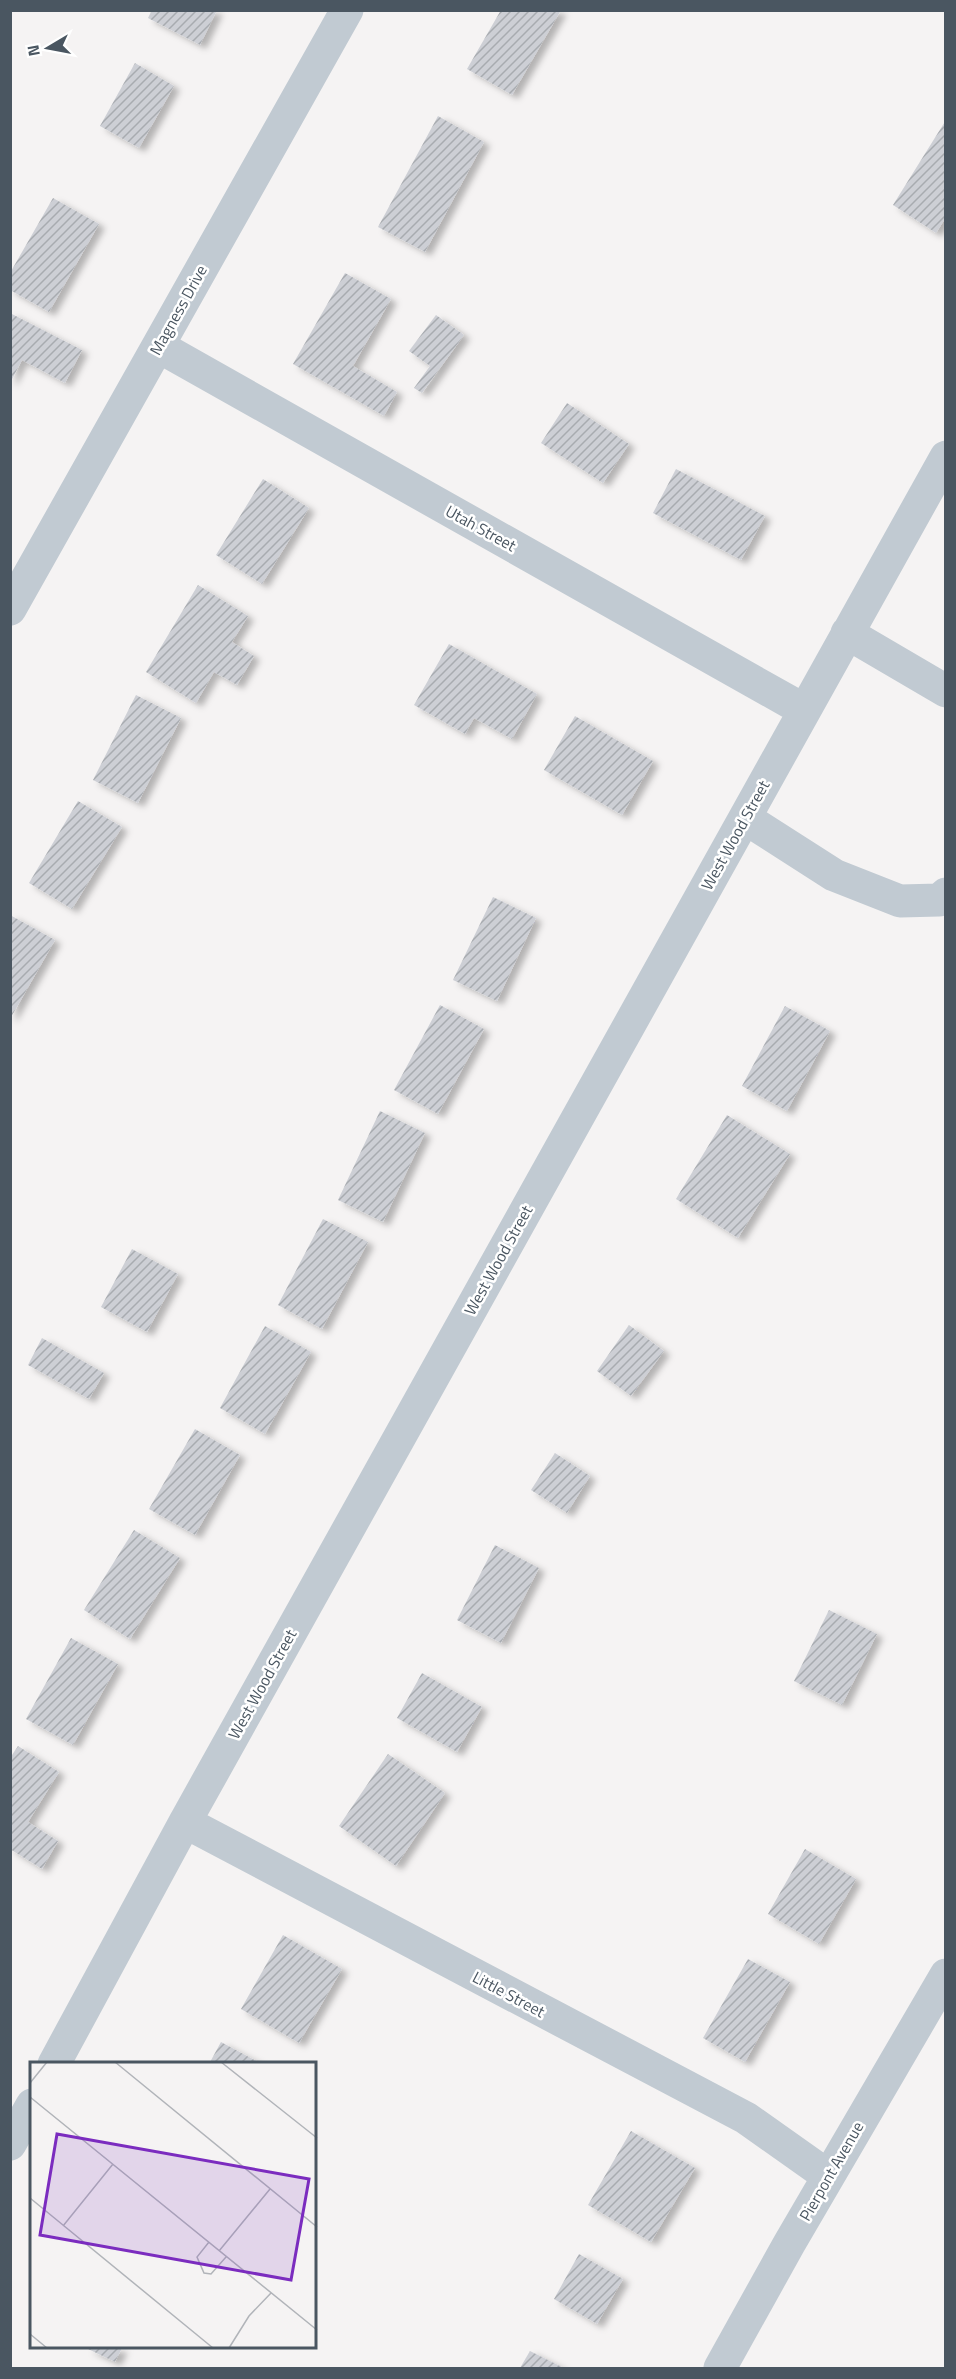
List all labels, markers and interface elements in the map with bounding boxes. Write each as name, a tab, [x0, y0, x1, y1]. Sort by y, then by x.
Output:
north arrow	[18, 18, 78, 78]
text: N	[20, 43, 46, 58]
street label: Magness Drive	[143, 261, 213, 359]
street label: Utah Street	[441, 499, 521, 557]
street label: West Wood Street	[695, 775, 775, 894]
street label: West Wood Street	[458, 1200, 538, 1319]
street label: West Wood Street	[222, 1624, 302, 1743]
street label: Little Street	[469, 1965, 550, 2023]
inset map	[30, 2062, 316, 2349]
street label: Pierpont Avenue	[793, 2117, 869, 2225]

